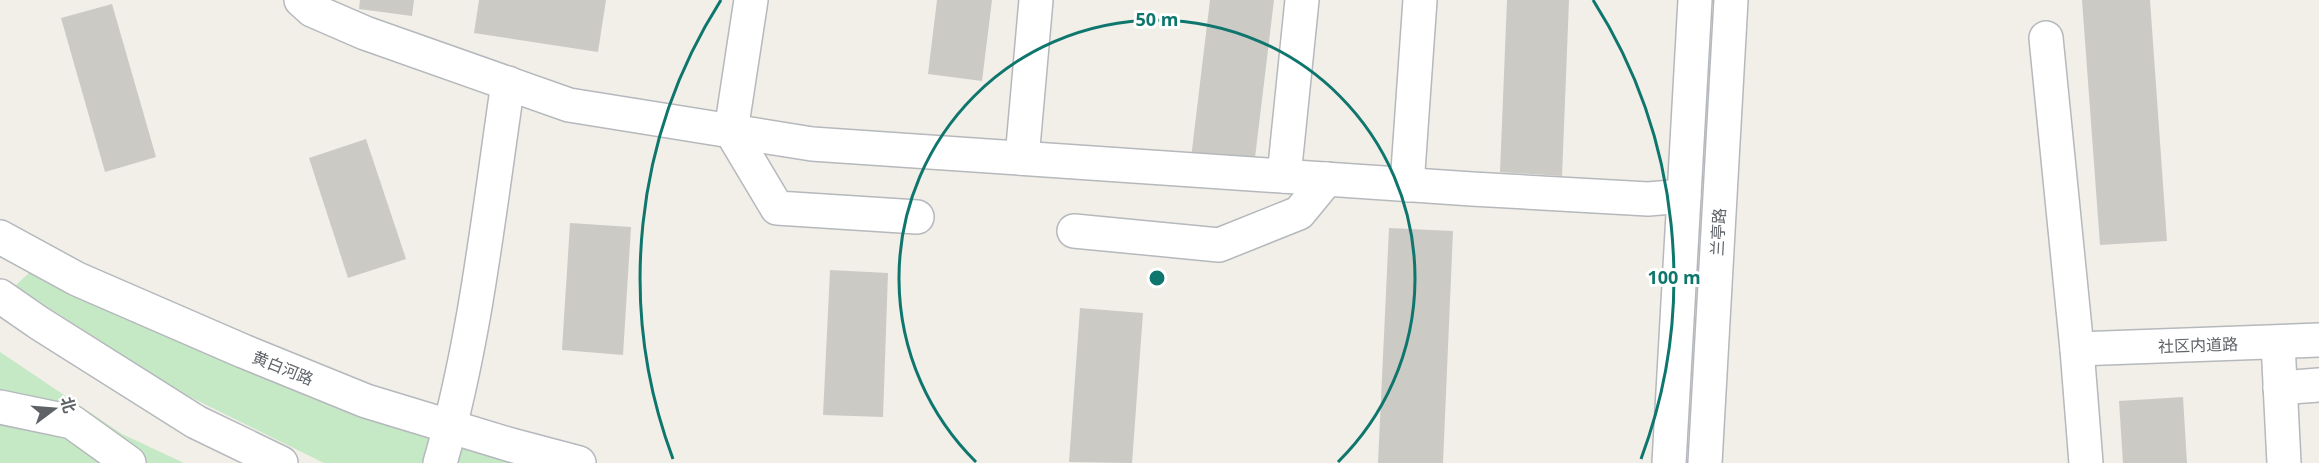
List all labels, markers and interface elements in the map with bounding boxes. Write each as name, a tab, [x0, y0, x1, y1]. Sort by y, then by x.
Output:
text: 50 m	[1136, 7, 1178, 31]
street label: 兰亭路	[1706, 207, 1730, 257]
text: 100 m	[1647, 265, 1701, 289]
centre of rings	[1147, 268, 1167, 288]
street label: 社区内道路	[2158, 333, 2238, 357]
street label: 黄白河路	[249, 346, 317, 390]
north arrow	[24, 379, 84, 439]
text: 北	[56, 394, 81, 416]

